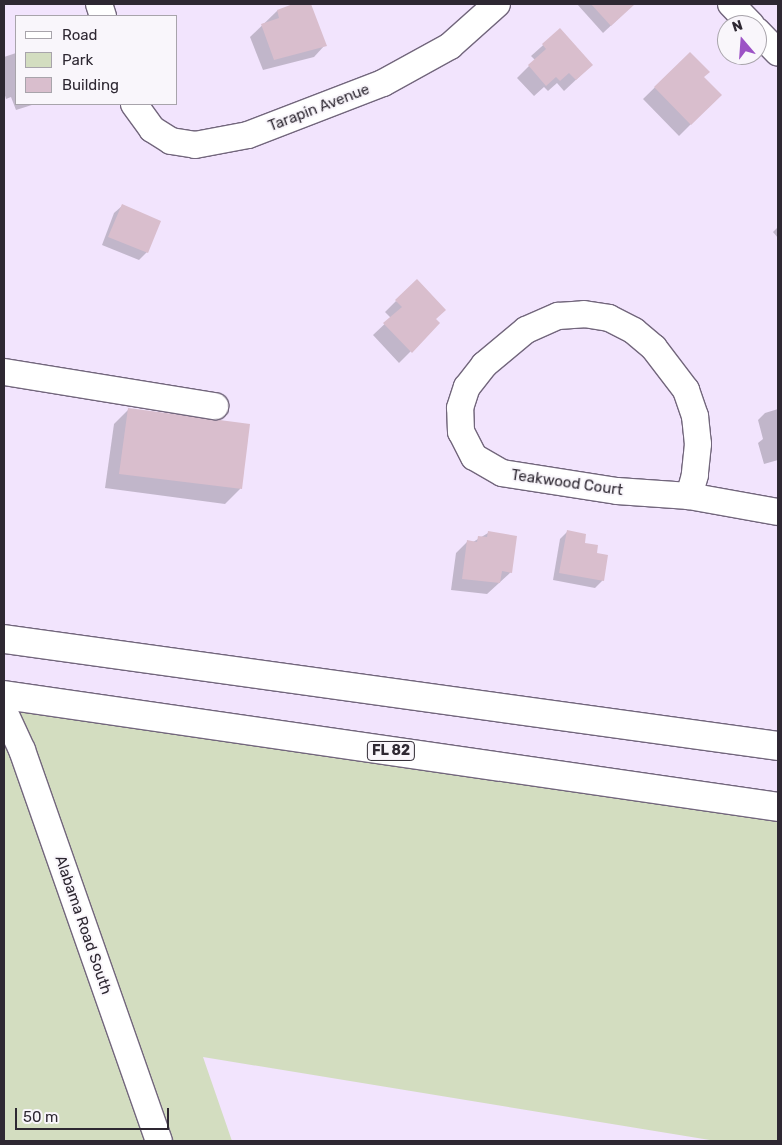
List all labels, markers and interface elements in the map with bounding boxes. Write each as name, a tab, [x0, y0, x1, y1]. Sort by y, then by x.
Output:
legend	[15, 15, 178, 105]
north arrow	[717, 15, 767, 65]
text: N	[730, 17, 745, 36]
text: Road	[62, 26, 98, 44]
text: Park	[62, 51, 93, 69]
text: Building	[62, 76, 119, 94]
street label: Tarapin Avenue	[266, 80, 372, 136]
street label: Teakwood Court	[510, 466, 624, 500]
road number: FL 82	[366, 739, 416, 762]
street label: Alabama Road South	[51, 853, 115, 997]
scale bar	[18, 1098, 171, 1130]
text: 50 m	[23, 1108, 58, 1126]

